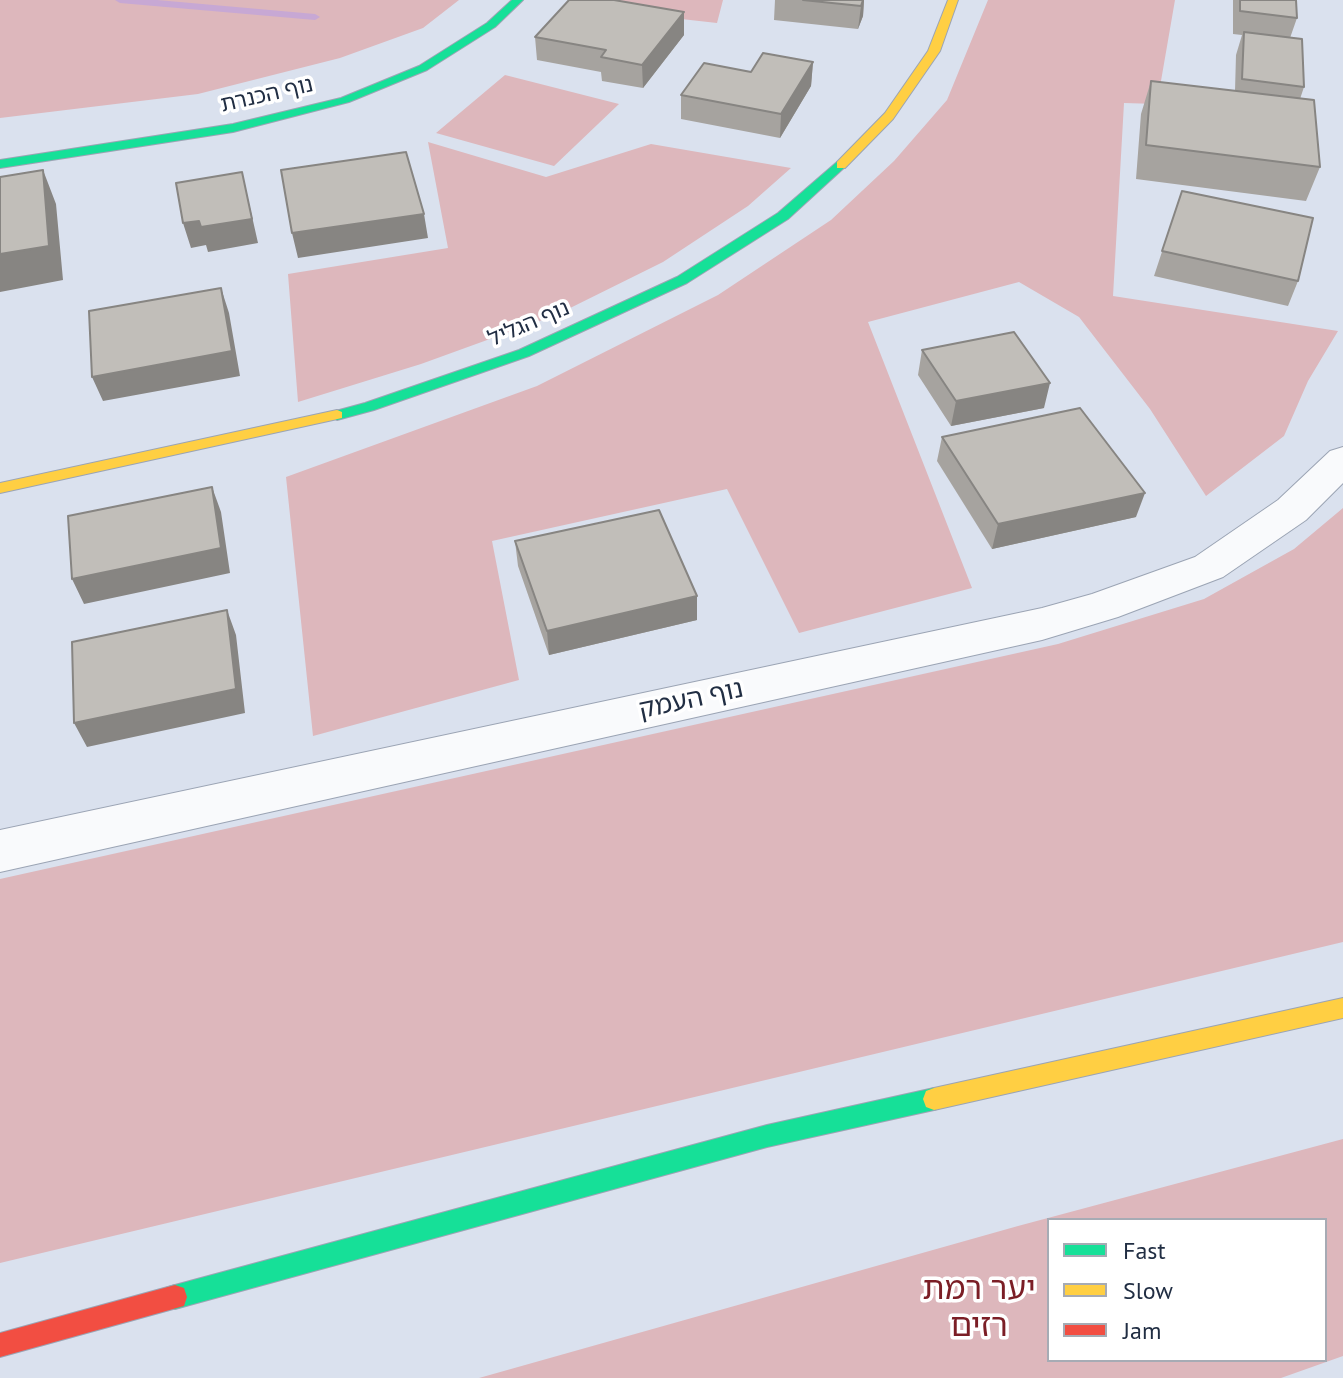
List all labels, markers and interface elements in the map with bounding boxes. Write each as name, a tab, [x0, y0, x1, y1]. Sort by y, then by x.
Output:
street label: נוף הכנרת	[218, 72, 316, 118]
street label: נוף הגליל	[484, 295, 574, 353]
street label: נוף העמק	[636, 674, 746, 726]
legend	[1047, 1218, 1327, 1362]
text: Fast	[1123, 1235, 1166, 1266]
park label: יער רמת רזים	[922, 1271, 1036, 1346]
text: Slow	[1123, 1275, 1173, 1306]
text: Jam	[1123, 1315, 1161, 1346]

